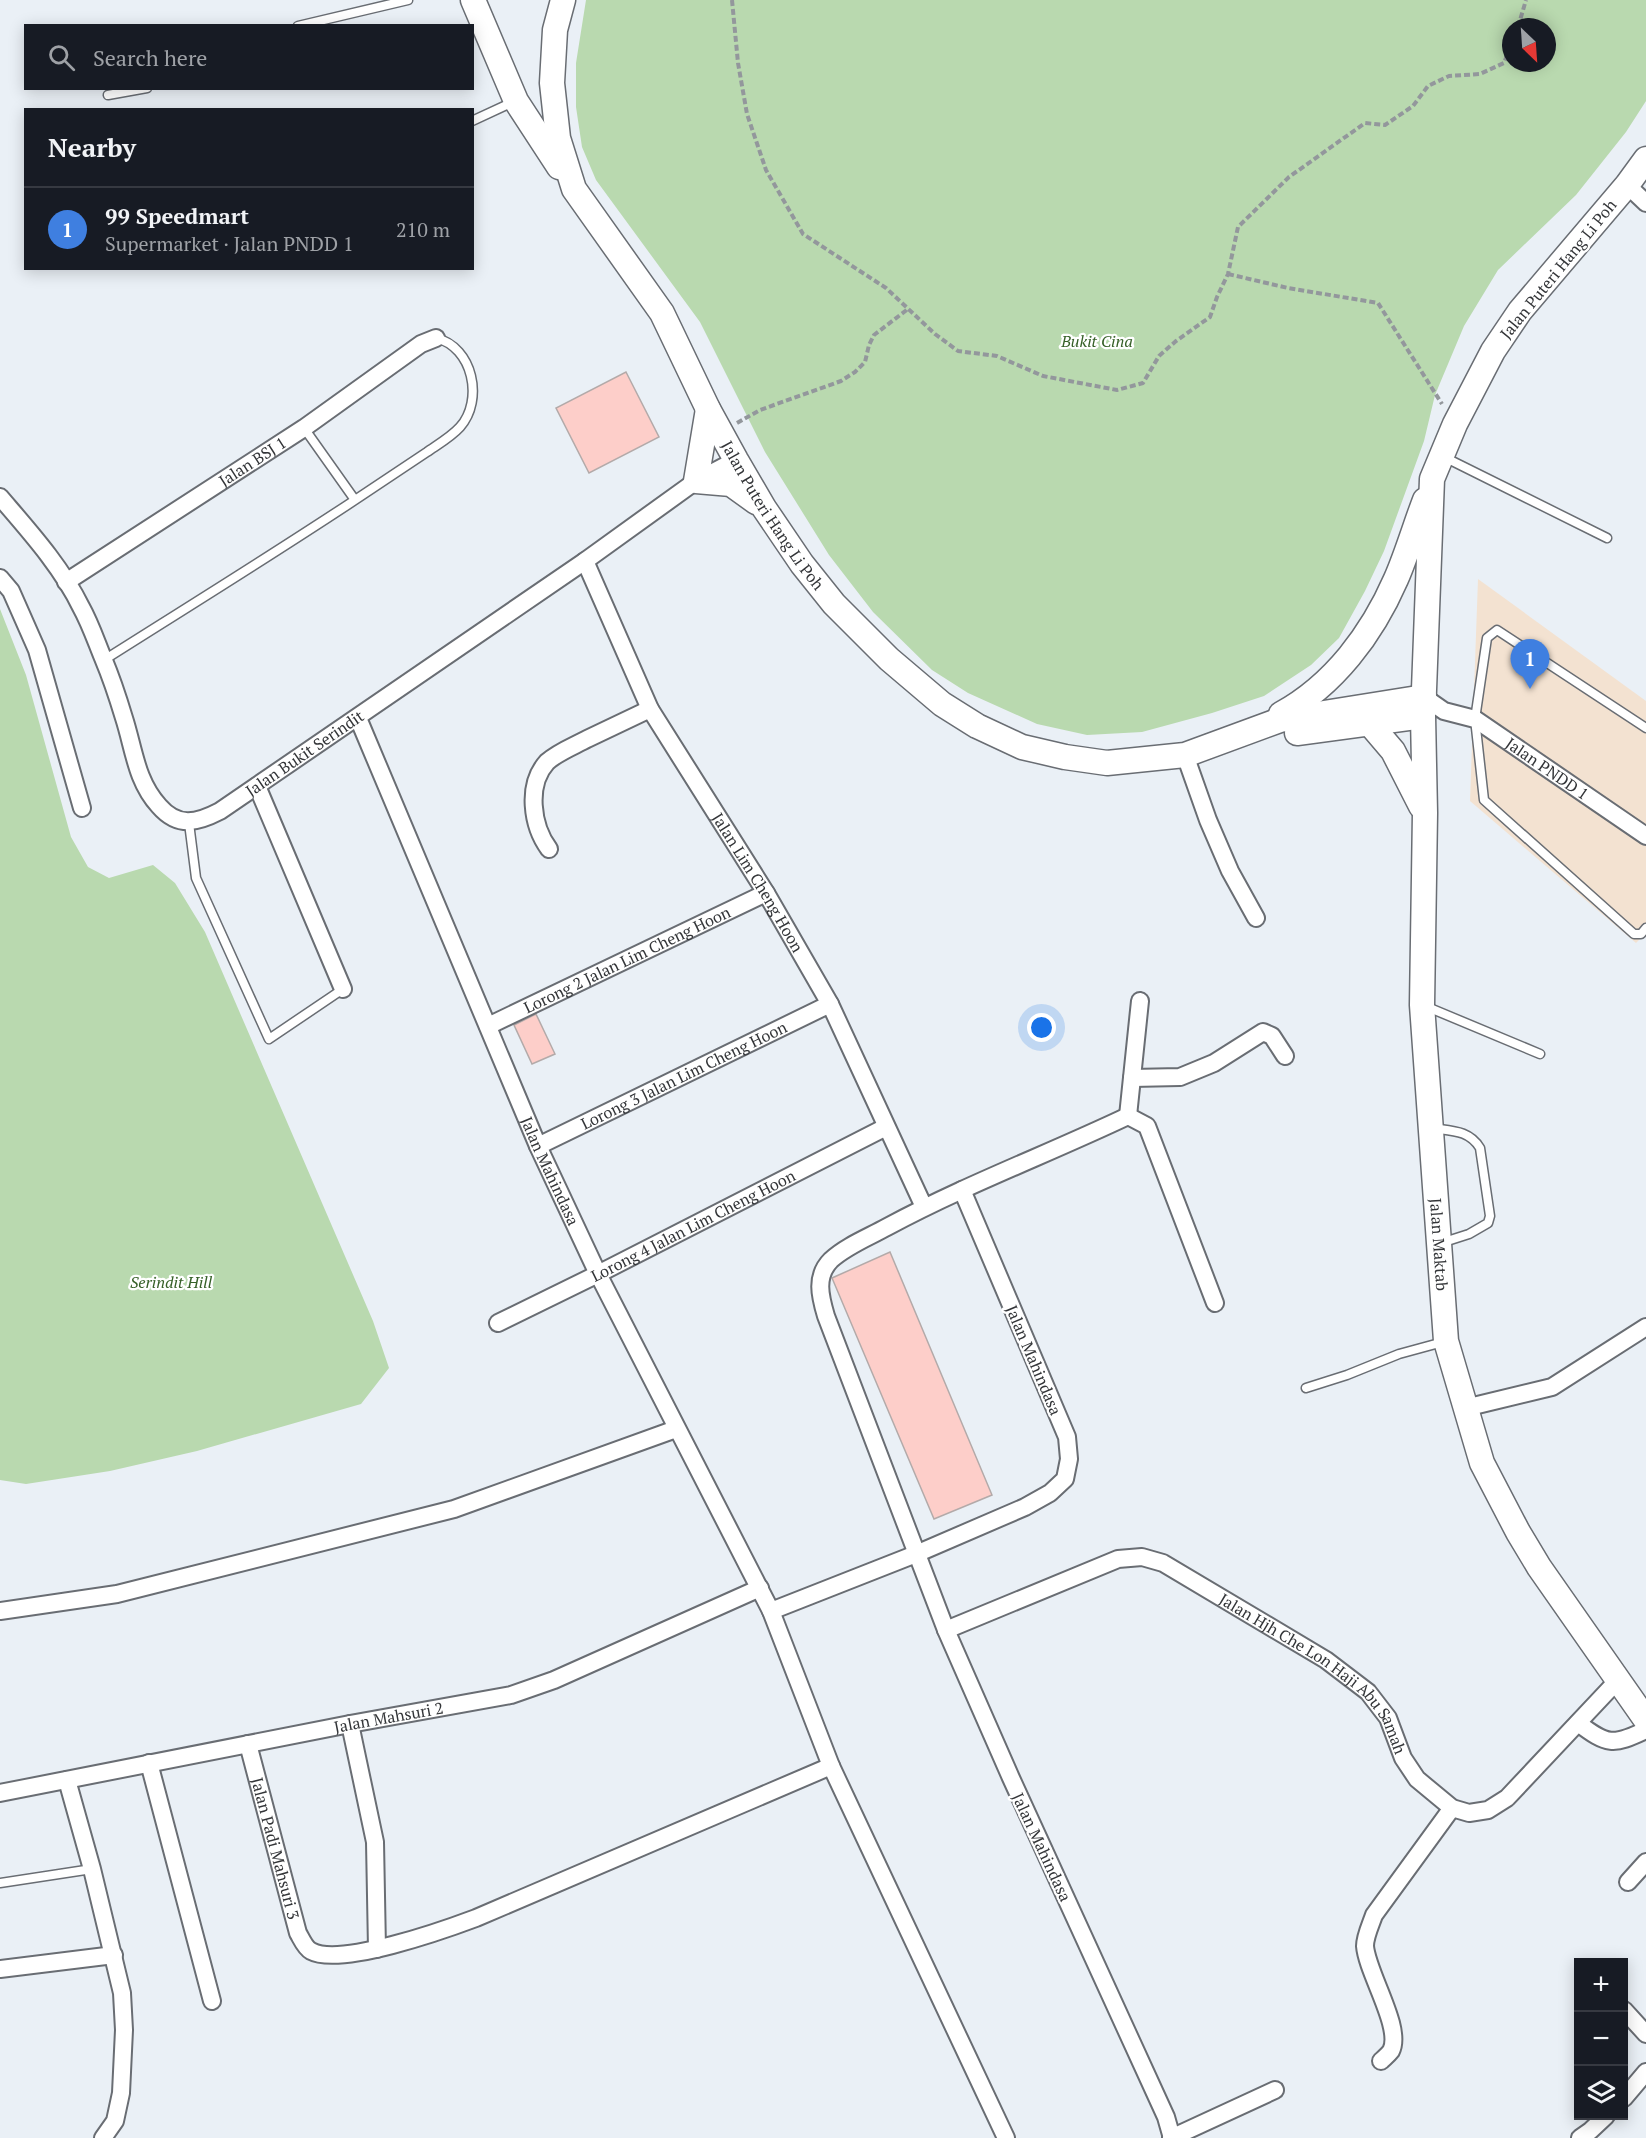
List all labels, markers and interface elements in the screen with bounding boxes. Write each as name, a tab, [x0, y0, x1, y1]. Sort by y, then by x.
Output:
north arrow	[1502, 18, 1556, 72]
search box	[24, 24, 474, 90]
icon: search	[45, 41, 78, 74]
text: Search here	[93, 43, 207, 72]
text: Nearby	[48, 130, 136, 164]
street label: Jalan Puteri Hang Li Poh	[1495, 194, 1622, 343]
text: 99 Speedmart	[105, 201, 249, 230]
text: 1	[62, 216, 73, 243]
text: 210 m	[396, 216, 450, 243]
text: Supermarket · Jalan PNDD 1	[105, 230, 354, 257]
park label: Bukit Cina	[1060, 330, 1133, 352]
street label: Jalan BSJ 1	[214, 431, 290, 491]
street label: Jalan Puteri Hang Li Poh	[716, 437, 830, 595]
pin: 1	[1510, 640, 1550, 689]
street label: Jalan Bukit Serindit	[241, 705, 368, 801]
street label: Jalan PNDD 1	[1501, 732, 1593, 805]
street label: Jalan Lim Cheng Hoon	[707, 808, 809, 957]
street label: Lorong 2 Jalan Lim Cheng Hoon	[520, 901, 734, 1018]
your location	[1027, 1013, 1056, 1042]
street label: Lorong 3 Jalan Lim Cheng Hoon	[577, 1015, 791, 1135]
street label: Jalan Mahindasa	[516, 1113, 585, 1229]
street label: Lorong 4 Jalan Lim Cheng Hoon	[587, 1164, 799, 1287]
street label: Jalan Maktab	[1425, 1197, 1453, 1292]
park label: Serindit Hill	[130, 1271, 213, 1293]
street label: Jalan Mahindasa	[1001, 1302, 1067, 1418]
street label: Jalan Hjh Che Lon Haji Abu Samah	[1215, 1588, 1412, 1758]
street label: Jalan Mahsuri 2	[332, 1696, 445, 1738]
street label: Jalan Padi Mahsuri 3	[246, 1775, 305, 1922]
street label: Jalan Mahindasa	[1007, 1789, 1077, 1905]
map controls	[1574, 1958, 1628, 2120]
button: +	[1574, 1958, 1628, 2012]
button: −	[1574, 2012, 1628, 2066]
button: layers	[1574, 2066, 1628, 2120]

